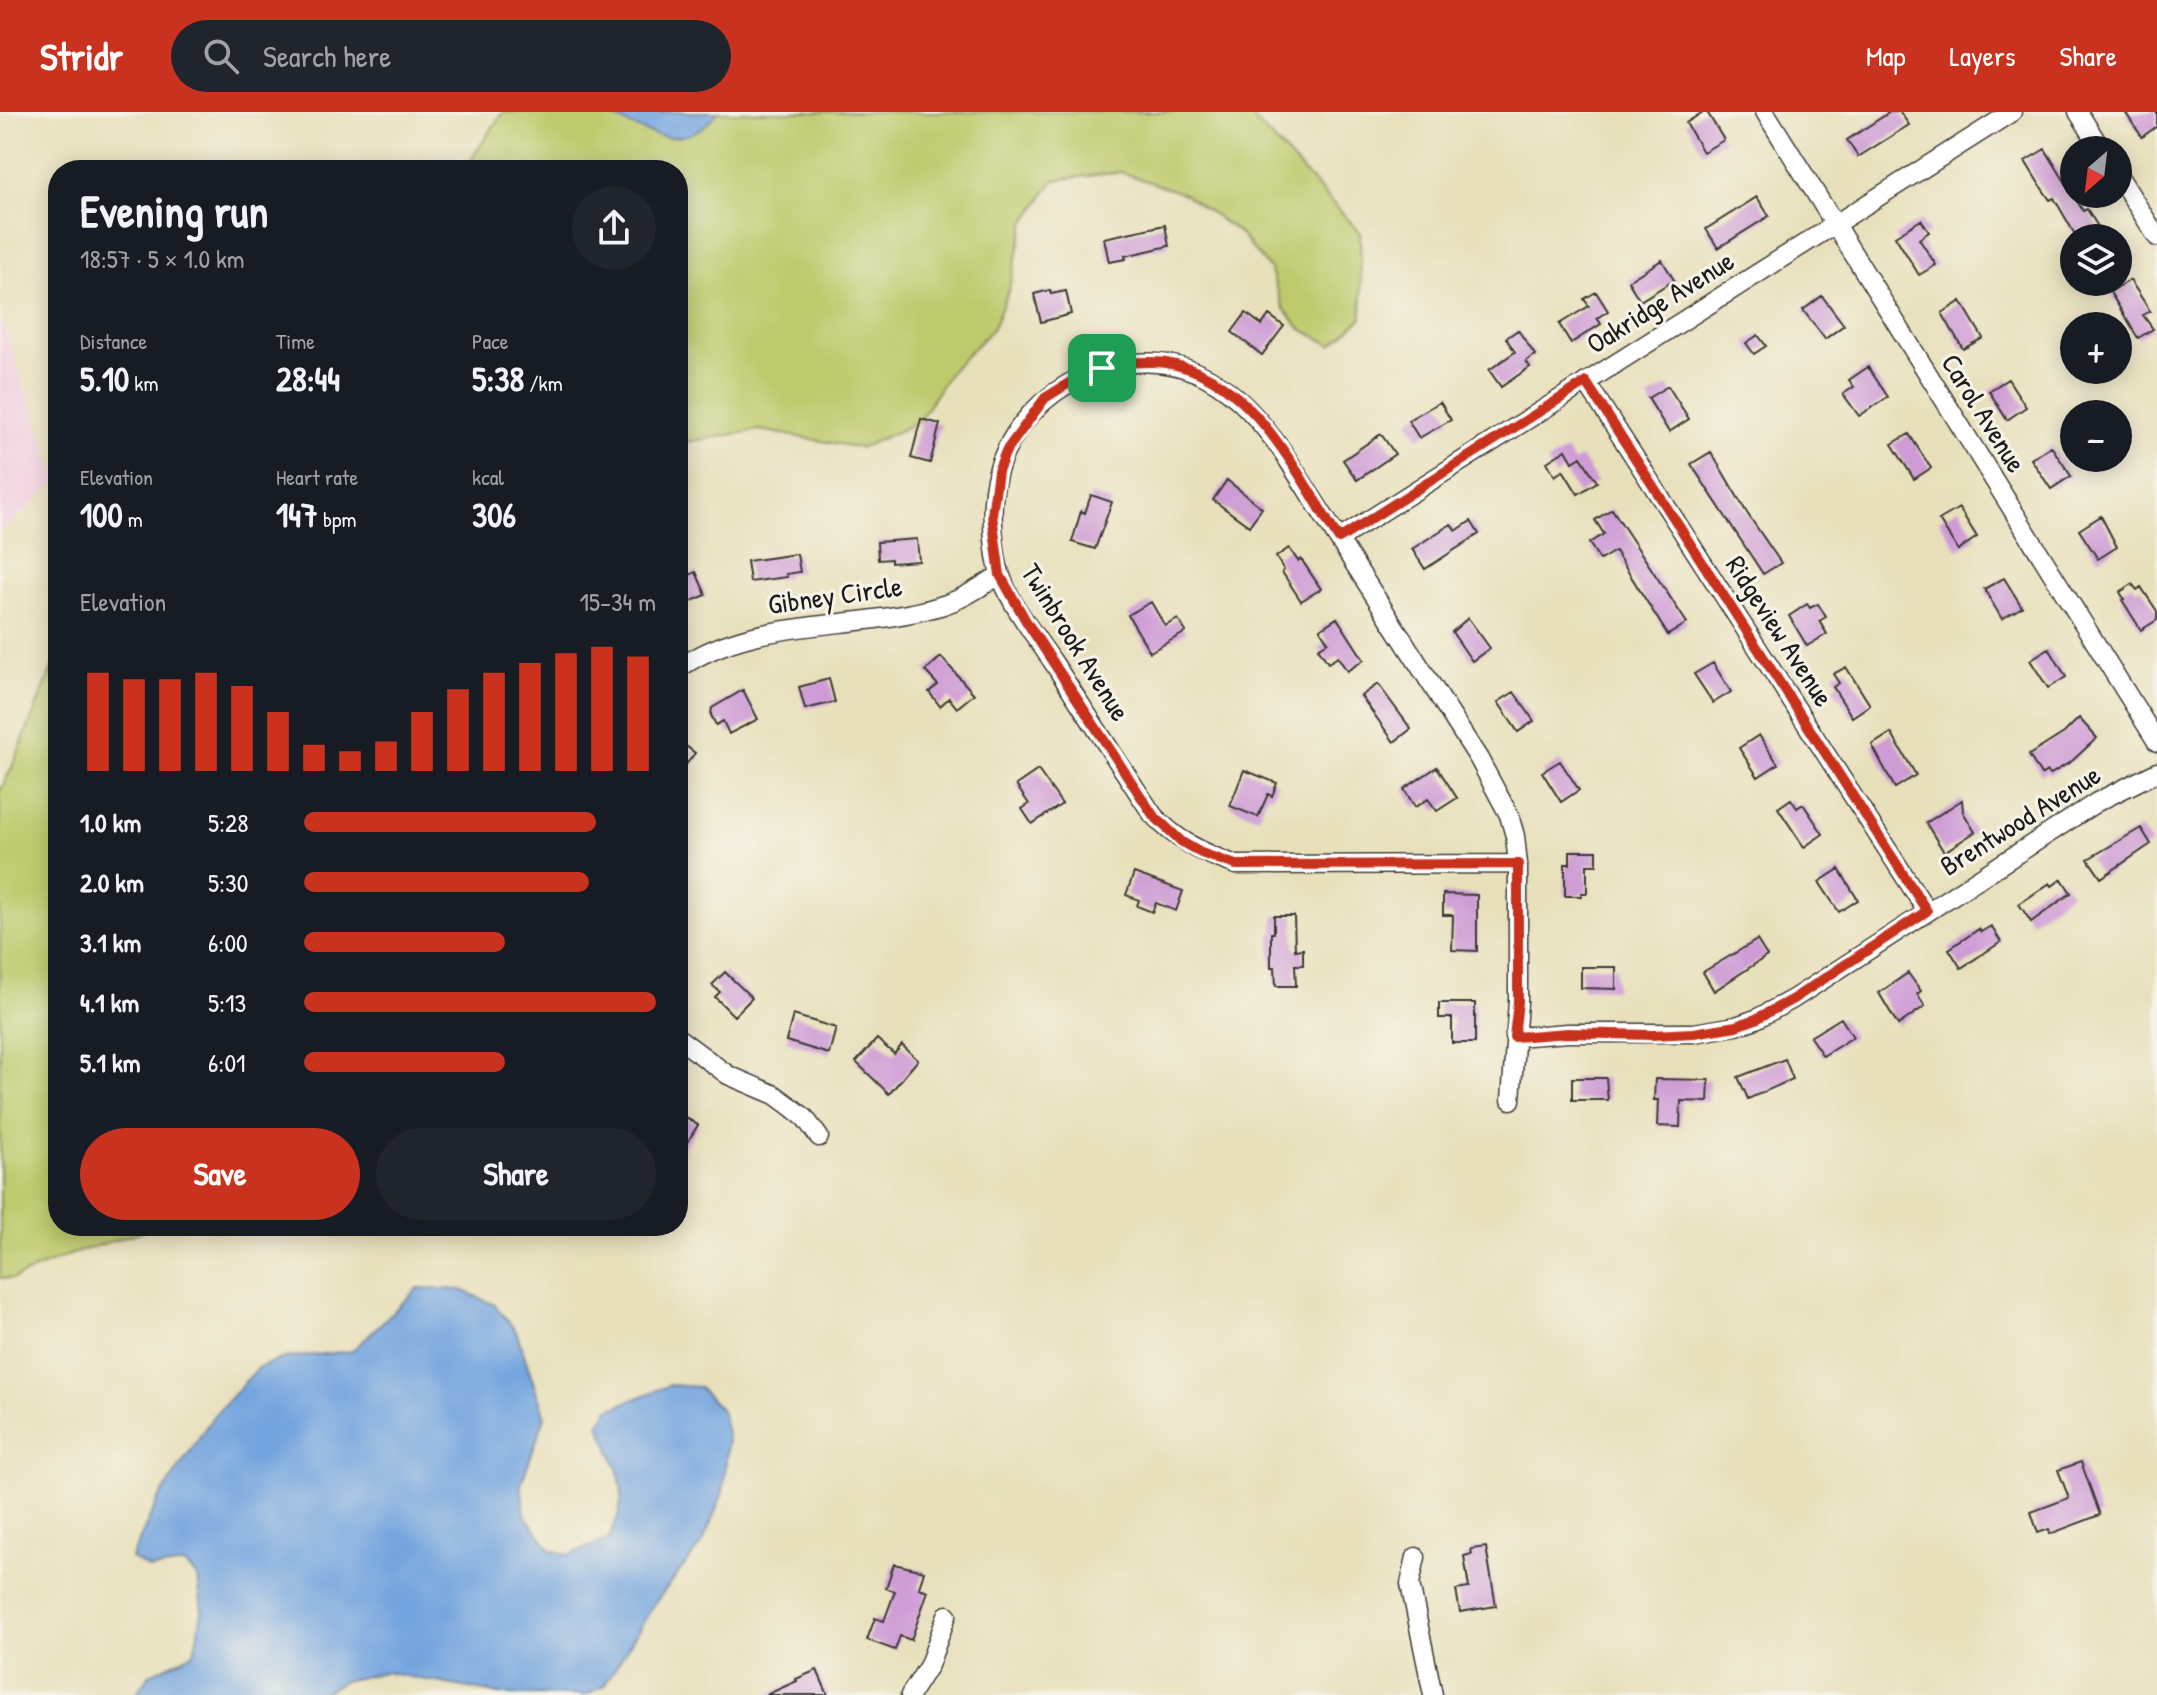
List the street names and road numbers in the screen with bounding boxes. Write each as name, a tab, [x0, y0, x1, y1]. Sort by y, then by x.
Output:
street label: Oakridge Avenue	[1579, 242, 1741, 362]
street label: Carol Avenue	[1933, 346, 2035, 480]
street label: Ridgeview Avenue	[1717, 548, 1843, 714]
street label: Twinbrook Avenue	[1012, 556, 1140, 728]
street label: Gibney Circle	[765, 567, 905, 623]
street label: Brentwood Avenue	[1933, 756, 2107, 884]

